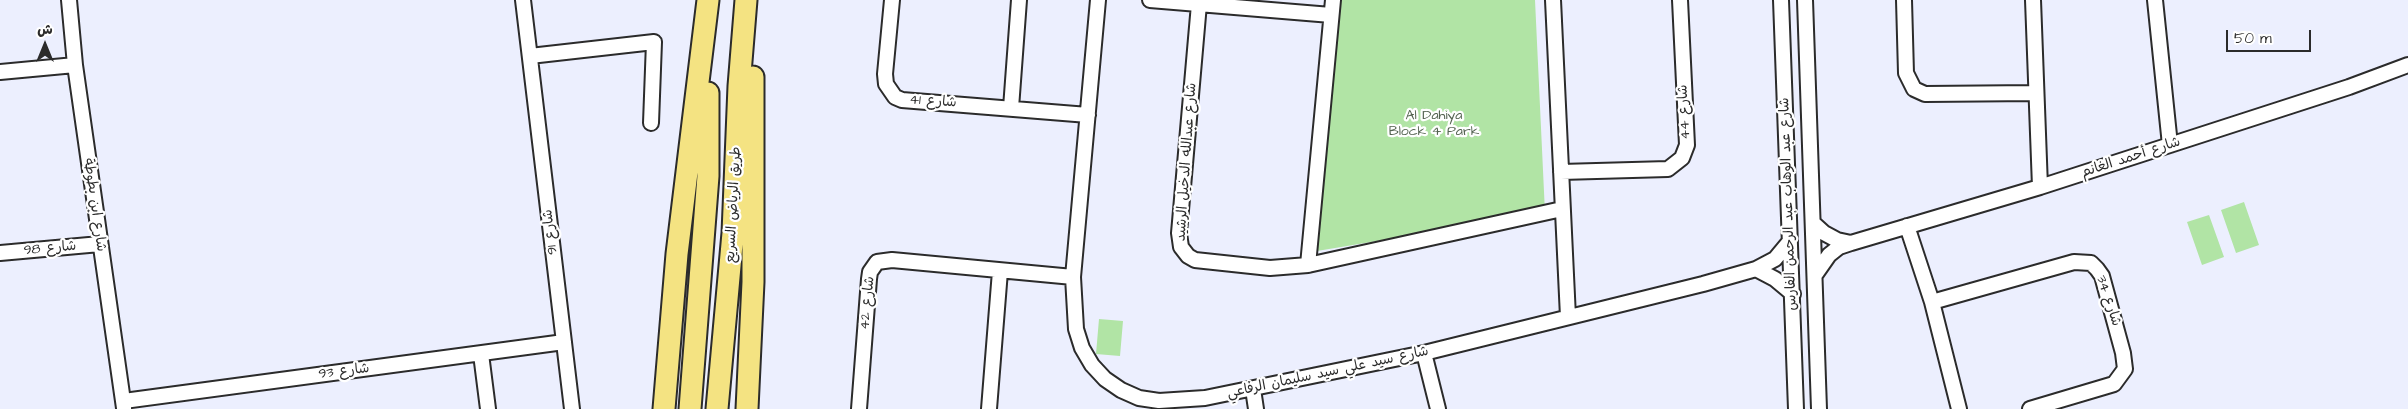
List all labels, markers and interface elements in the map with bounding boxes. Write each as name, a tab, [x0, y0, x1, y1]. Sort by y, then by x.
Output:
north arrow	[20, 20, 70, 70]
text: ش	[37, 20, 53, 40]
scale bar	[2228, 20, 2313, 52]
text: 50 m	[2234, 28, 2272, 49]
street label: شارع عبدالله الدخيل الرشيد	[1173, 82, 1201, 242]
street label: شارع 44	[1675, 84, 1695, 140]
street label: شارع 41	[909, 92, 957, 112]
street label: شارع عبد الوهاب عبد الرحمن الفارس	[1777, 97, 1801, 311]
park label: Al Dahiya Block 4 Park	[1389, 108, 1479, 140]
street label: شارع أحمد الغانم	[2079, 134, 2183, 182]
street label: طريق الرياض السريع	[723, 146, 745, 264]
street label: شارع ابن بطوطة	[79, 157, 109, 253]
street label: شارع 91	[540, 208, 562, 256]
street label: شارع 98	[23, 238, 77, 260]
street label: شارع 34	[2092, 273, 2124, 329]
street label: شارع 42	[857, 276, 879, 330]
street label: شارع سيد علي سيد سليمان الرفاعي	[1226, 343, 1430, 403]
street label: شارع 93	[318, 361, 370, 383]

